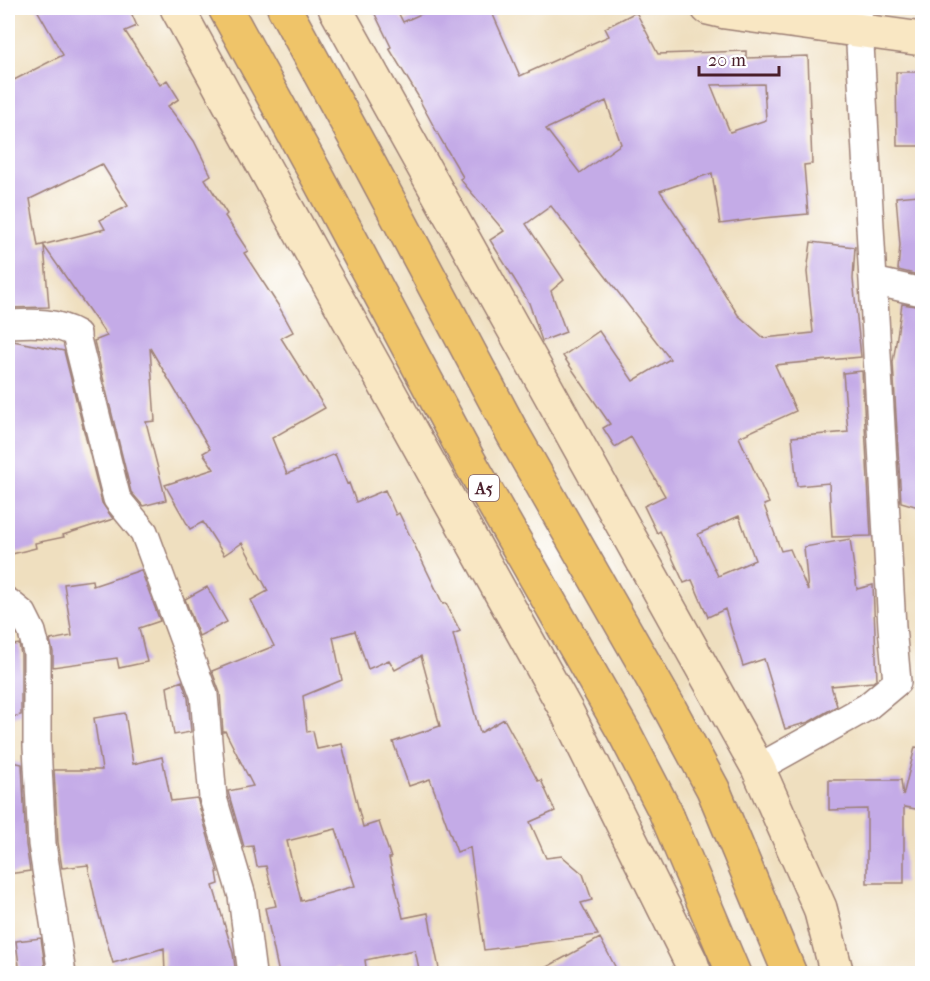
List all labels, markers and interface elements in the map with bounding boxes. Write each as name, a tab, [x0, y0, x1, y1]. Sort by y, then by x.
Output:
scale bar	[699, 39, 778, 77]
text: 20 m	[708, 50, 746, 71]
road number: A5	[469, 475, 499, 501]

